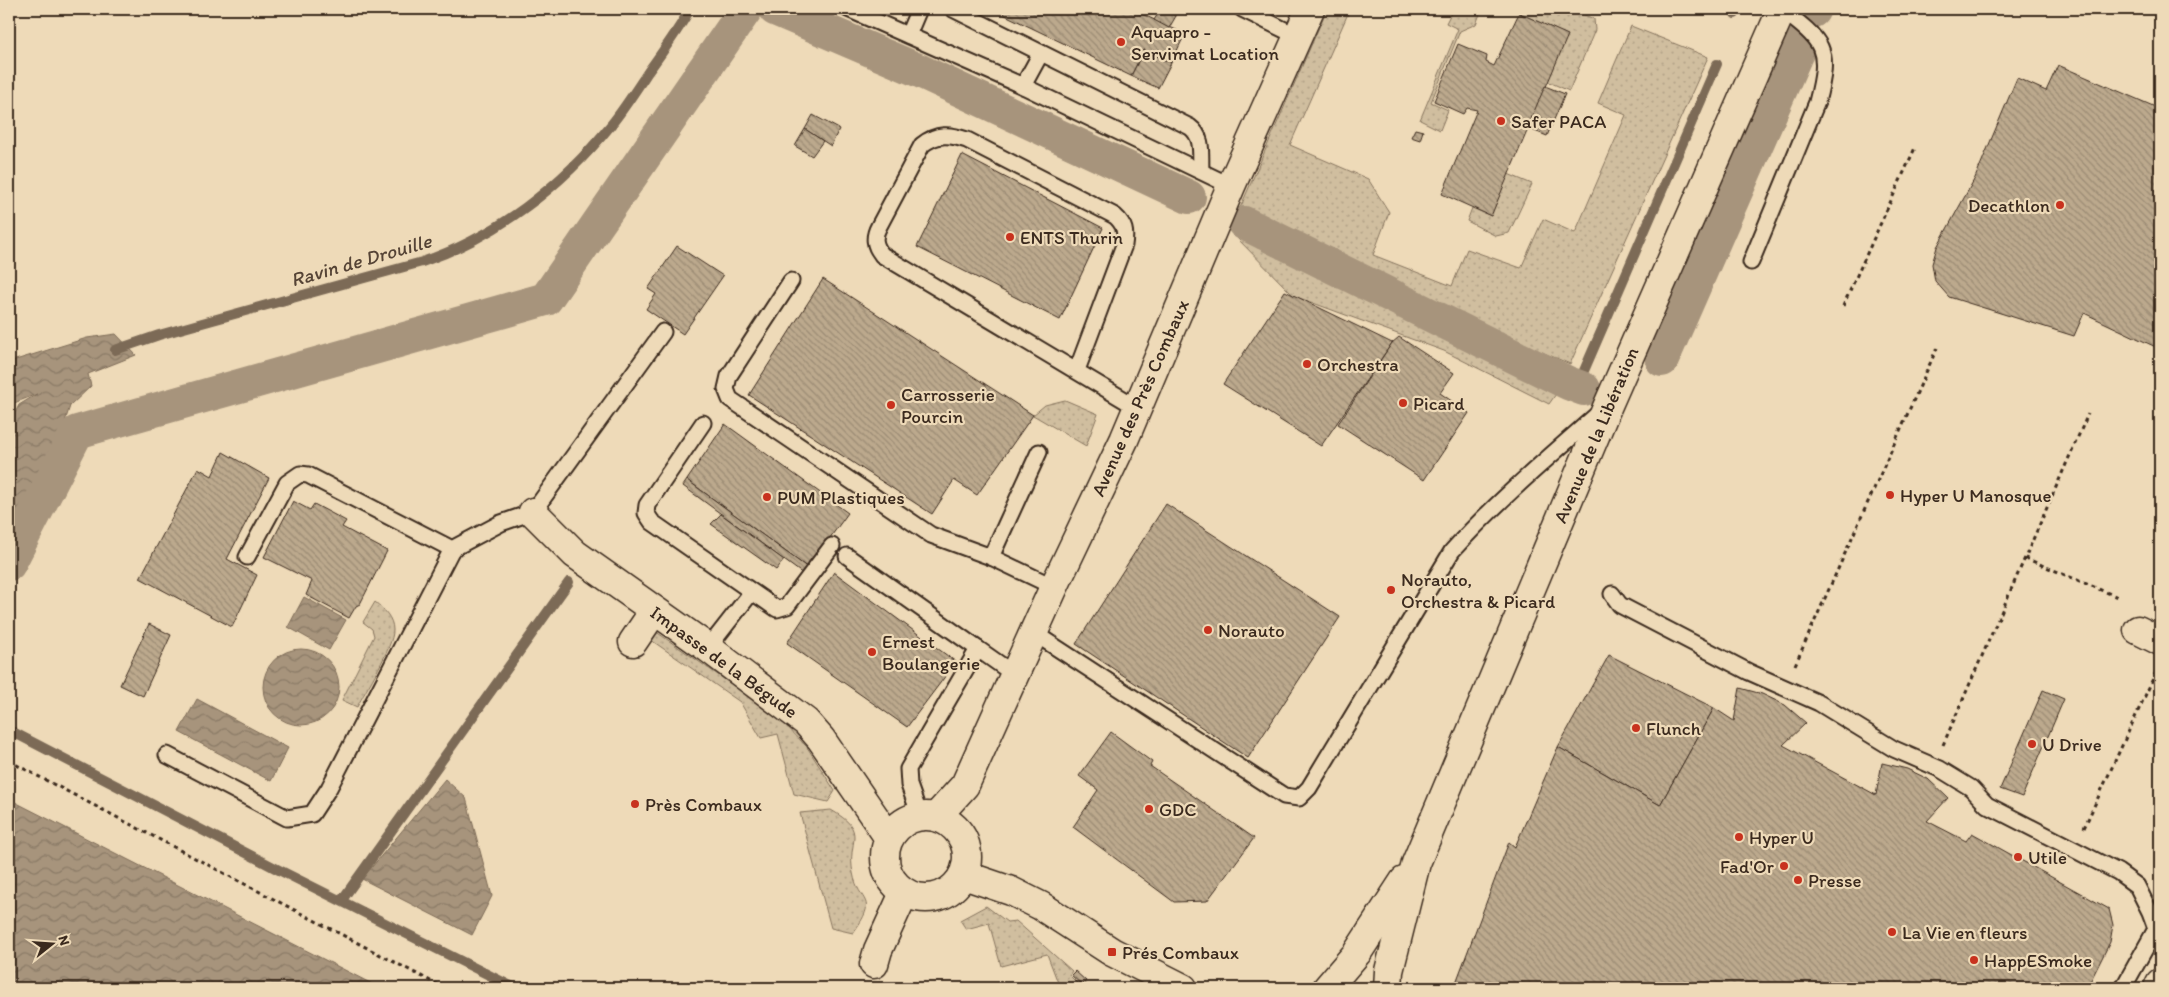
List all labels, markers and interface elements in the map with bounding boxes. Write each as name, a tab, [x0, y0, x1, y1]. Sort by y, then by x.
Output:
place label: Aquapro - Servimat Location	[1131, 20, 1279, 65]
marker: Aquapro - Servimat Location	[1115, 36, 1127, 48]
place label: Safer PACA	[1511, 110, 1606, 133]
marker: Safer PACA	[1495, 115, 1507, 127]
place label: Decathlon	[1968, 194, 2050, 217]
marker: Decathlon	[2054, 199, 2066, 211]
place label: ENTS Thurin	[1020, 226, 1123, 249]
water label: Ravin de Drouille	[288, 228, 436, 292]
marker: ENTS Thurin	[1004, 231, 1016, 243]
street label: Avenue des Près Combaux	[1086, 296, 1194, 500]
street label: Avenue de la Libération	[1549, 344, 1643, 526]
place label: Orchestra	[1317, 353, 1399, 376]
marker: Orchestra	[1301, 358, 1313, 370]
place label: Carrosserie Pourcin	[901, 383, 995, 428]
place label: Picard	[1413, 392, 1465, 415]
marker: Picard	[1397, 397, 1409, 409]
marker: Carrosserie Pourcin	[885, 399, 897, 411]
place label: Hyper U Manosque	[1900, 484, 2052, 507]
place label: PUM Plastiques	[777, 486, 905, 509]
marker: Hyper U Manosque	[1884, 489, 1896, 501]
marker: PUM Plastiques	[761, 491, 773, 503]
place label: Norauto, Orchestra & Picard	[1401, 568, 1556, 613]
marker: Norauto, Orchestra & Picard	[1385, 584, 1397, 596]
street label: Impasse de la Bégude	[646, 601, 802, 723]
place label: Norauto	[1218, 619, 1285, 642]
marker: Norauto	[1202, 624, 1214, 636]
place label: Ernest Boulangerie	[882, 630, 980, 675]
marker: Ernest Boulangerie	[866, 646, 878, 658]
place label: Flunch	[1646, 717, 1702, 740]
marker: Flunch	[1630, 722, 1642, 734]
place label: U Drive	[2042, 733, 2102, 756]
marker: U Drive	[2026, 738, 2038, 750]
place label: Près Combaux	[645, 793, 762, 816]
marker: Près Combaux	[629, 798, 641, 810]
place label: GDC	[1159, 798, 1196, 821]
marker: GDC	[1143, 803, 1155, 815]
place label: Hyper U	[1749, 826, 1814, 849]
marker: Hyper U	[1733, 831, 1745, 843]
place label: Utile	[2028, 846, 2067, 869]
marker: Utile	[2012, 851, 2024, 863]
place label: Fad'Or	[1720, 855, 1775, 878]
marker: Fad'Or	[1778, 860, 1790, 872]
place label: Presse	[1808, 869, 1862, 892]
marker: Presse	[1792, 874, 1804, 886]
north arrow	[28, 920, 78, 970]
place label: La Vie en fleurs	[1902, 921, 2027, 944]
marker: La Vie en fleurs	[1886, 926, 1898, 938]
text: N	[54, 933, 73, 947]
place label: Prés Combaux	[1122, 941, 1239, 964]
marker: Prés Combaux	[1106, 946, 1118, 958]
place label: HappESmoke	[1984, 949, 2092, 972]
marker: HappESmoke	[1968, 954, 1980, 966]

